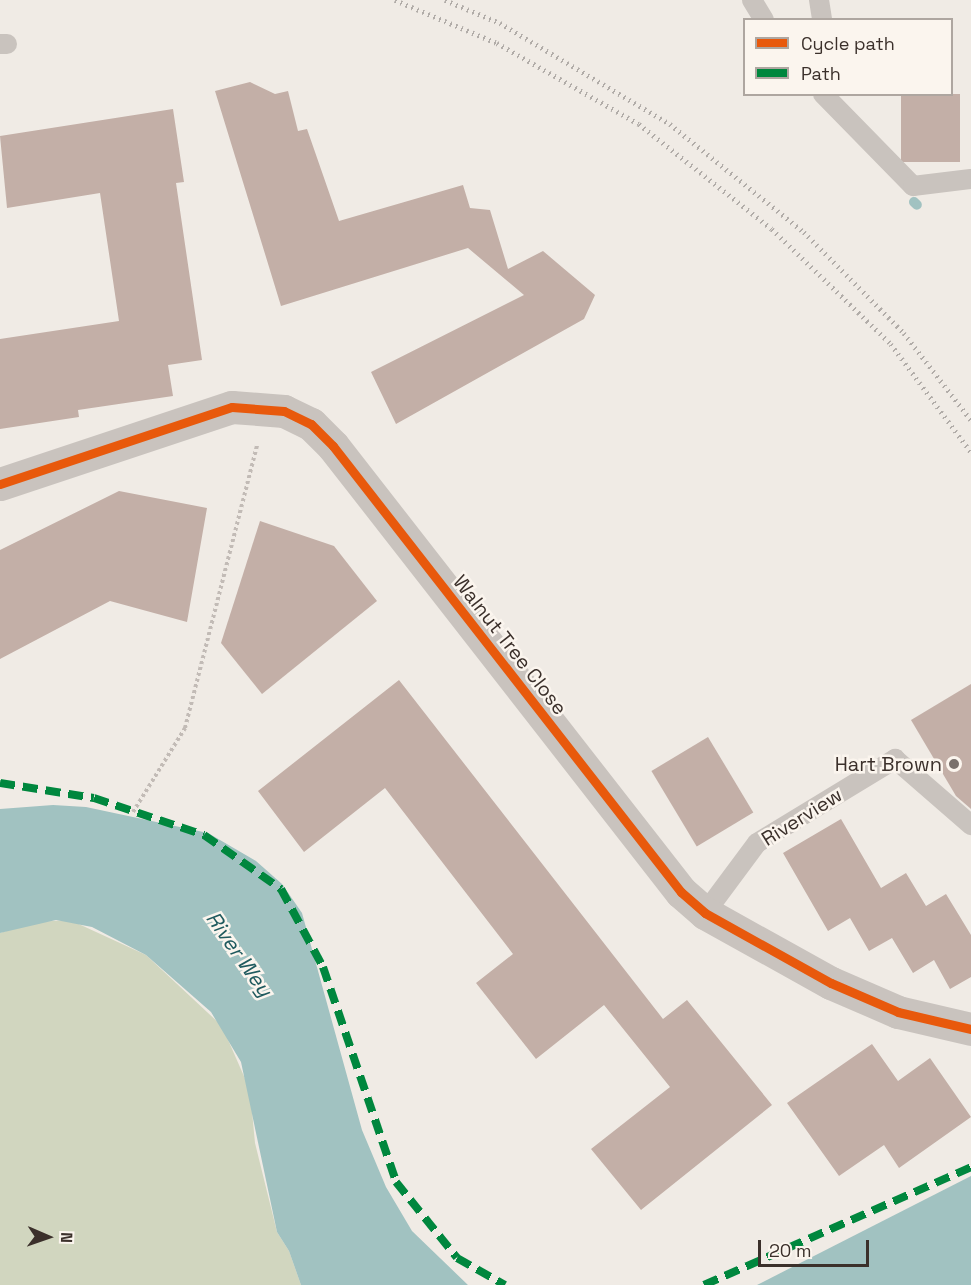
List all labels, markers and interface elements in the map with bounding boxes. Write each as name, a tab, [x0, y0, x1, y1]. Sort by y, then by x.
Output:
legend	[743, 18, 953, 96]
text: Cycle path	[801, 32, 895, 55]
text: Path	[801, 62, 841, 85]
street label: Walnut Tree Close	[448, 570, 572, 720]
place label: Hart Brown	[835, 752, 942, 776]
marker: Hart Brown	[947, 757, 961, 771]
street label: Riverview	[757, 783, 847, 851]
water label: River Wey	[200, 906, 278, 1002]
north arrow	[18, 1207, 78, 1267]
scale bar	[761, 1228, 872, 1266]
text: N	[56, 1232, 77, 1243]
text: 20 m	[769, 1239, 812, 1262]

